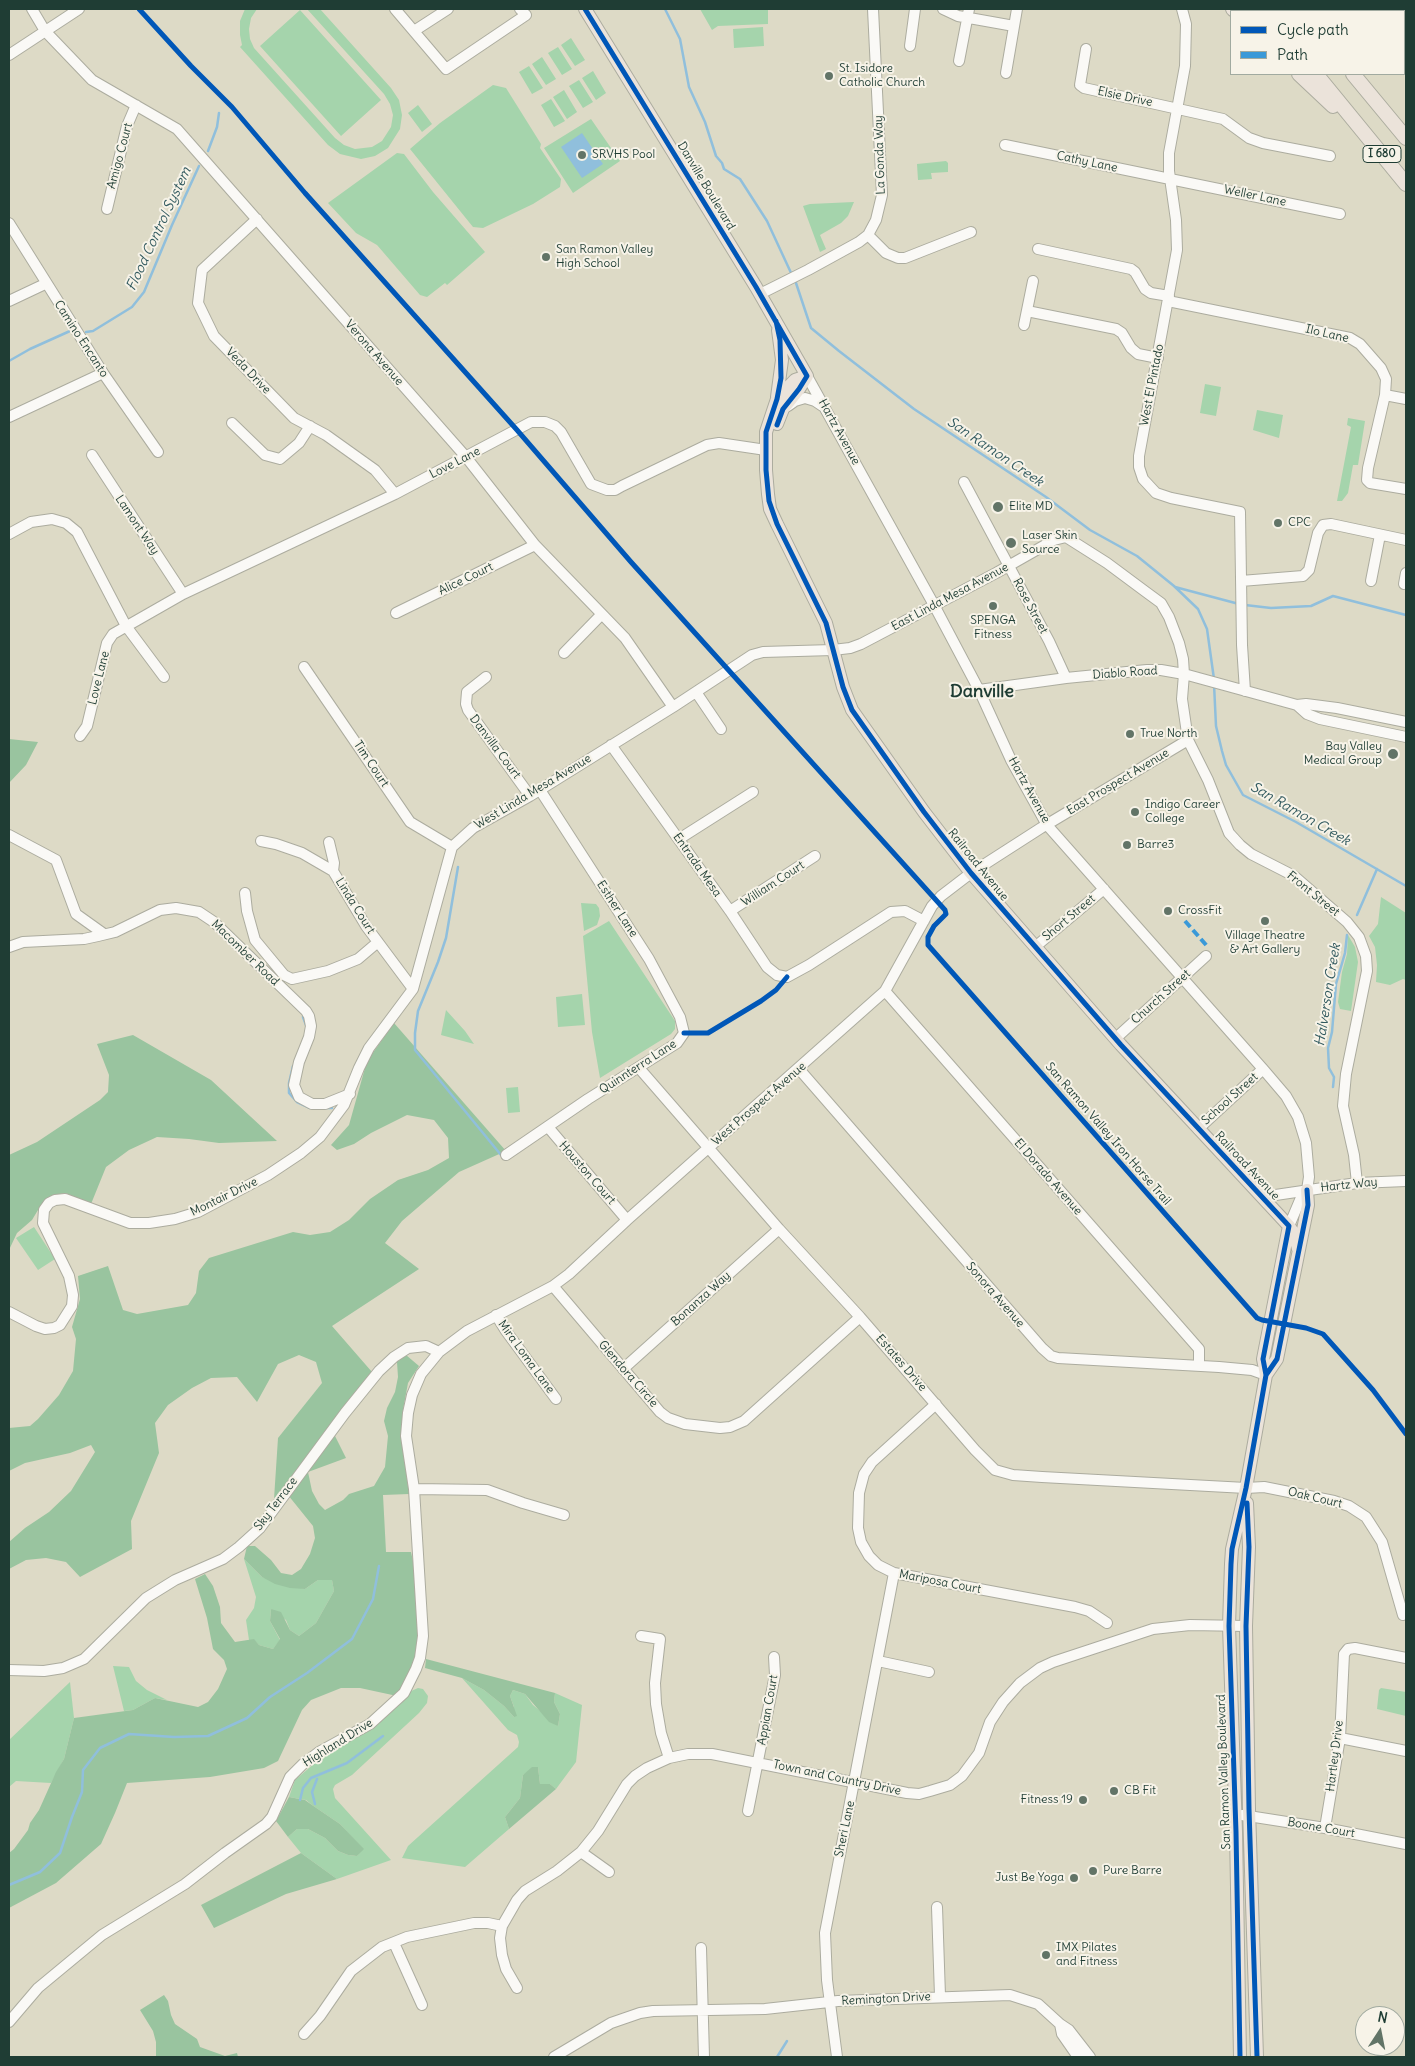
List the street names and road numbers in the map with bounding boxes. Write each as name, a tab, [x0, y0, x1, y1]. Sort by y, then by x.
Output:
street label: Elsie Drive	[1096, 84, 1154, 110]
street label: La Gonda Way	[871, 115, 889, 195]
street label: Amigo Court	[104, 121, 136, 191]
street label: Danville Boulevard	[674, 139, 738, 233]
road number: I 680	[1363, 146, 1401, 162]
street label: Cathy Lane	[1055, 149, 1119, 175]
street label: Weller Lane	[1223, 182, 1287, 210]
street label: Camino Encanto	[51, 298, 111, 380]
street label: Verona Avenue	[342, 317, 406, 389]
street label: Ilo Lane	[1304, 322, 1350, 346]
street label: West El Pintado	[1137, 343, 1167, 427]
street label: Veda Drive	[222, 345, 274, 397]
street label: Hartz Avenue	[815, 396, 863, 468]
street label: Love Lane	[427, 444, 483, 482]
street label: Lamont Way	[112, 493, 162, 557]
street label: Alice Court	[436, 560, 496, 598]
street label: East Linda Mesa Avenue	[889, 560, 1011, 634]
street label: Rose Street	[1009, 576, 1051, 636]
street label: Love Lane	[85, 650, 113, 706]
street label: Diablo Road	[1092, 664, 1158, 682]
street label: Danvilla Court	[466, 712, 524, 782]
street label: Tim Court	[350, 738, 392, 790]
street label: East Prospect Avenue	[1064, 746, 1172, 818]
street label: West Linda Mesa Avenue	[472, 751, 594, 833]
street label: Hartz Avenue	[1005, 754, 1053, 826]
street label: Railroad Avenue	[945, 826, 1011, 904]
street label: Entrada Mesa	[670, 830, 724, 900]
street label: William Court	[739, 858, 807, 910]
street label: Front Street	[1284, 868, 1342, 920]
street label: Linda Court	[332, 875, 378, 937]
street label: Esther Lane	[593, 878, 641, 940]
street label: Short Street	[1040, 892, 1098, 944]
street label: Macomber Road	[208, 917, 282, 989]
street label: Church Street	[1129, 967, 1193, 1027]
street label: Quinnterra Lane	[597, 1037, 679, 1097]
street label: West Prospect Avenue	[709, 1059, 809, 1149]
street label: San Ramon Valley Iron Horse Trail	[1042, 1060, 1174, 1208]
street label: School Street	[1199, 1070, 1261, 1128]
street label: Railroad Avenue	[1212, 1129, 1282, 1203]
street label: El Dorado Avenue	[1011, 1136, 1085, 1218]
street label: Houston Court	[556, 1139, 618, 1207]
street label: Montair Drive	[188, 1175, 260, 1219]
street label: Hartz Way	[1320, 1175, 1378, 1195]
street label: Sonora Avenue	[963, 1259, 1027, 1331]
street label: Bonanza Way	[668, 1269, 734, 1329]
street label: Mira Loma Lane	[495, 1318, 557, 1396]
street label: Estates Drive	[872, 1332, 930, 1394]
street label: Glendora Circle	[595, 1338, 661, 1410]
street label: Sky Terrace	[251, 1474, 301, 1534]
street label: Oak Court	[1286, 1485, 1344, 1511]
street label: Mariposa Court	[898, 1567, 982, 1597]
street label: Appian Court	[755, 1674, 781, 1746]
street label: San Ramon Valley Boulevard	[1214, 1694, 1234, 1850]
street label: Highland Drive	[300, 1716, 376, 1770]
street label: Hartley Drive	[1323, 1720, 1347, 1792]
street label: Town and Country Drive	[772, 1757, 902, 1799]
street label: Sheri Lane	[832, 1800, 858, 1858]
street label: Boone Court	[1286, 1815, 1356, 1841]
street label: Remington Drive	[841, 1989, 931, 2009]

